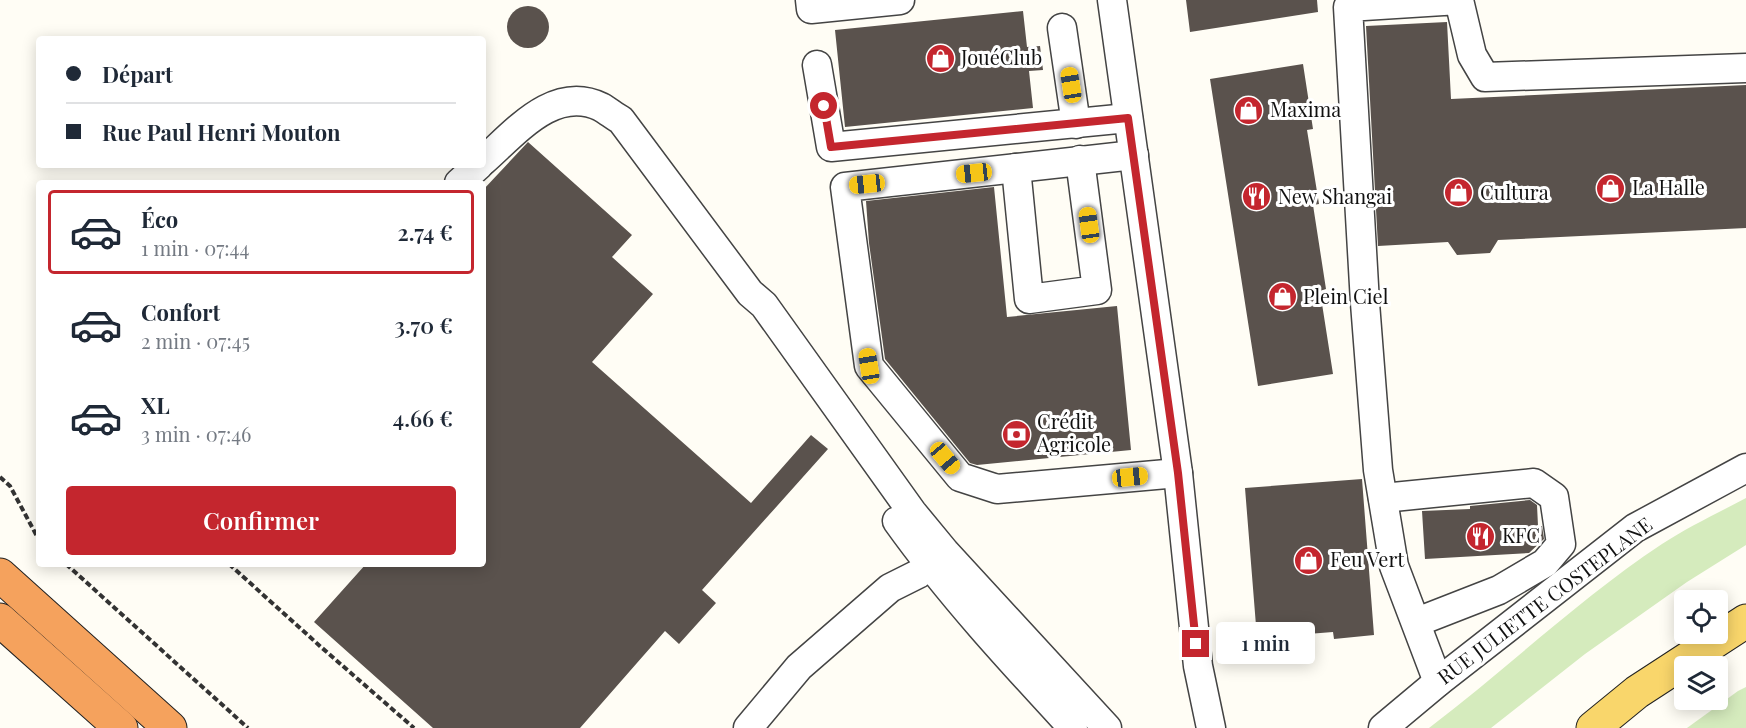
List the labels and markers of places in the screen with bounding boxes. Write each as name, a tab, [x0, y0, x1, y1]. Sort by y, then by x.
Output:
shop icon: JouéClub	[924, 42, 956, 74]
place label: JouéClub	[960, 43, 1042, 70]
shop icon: Maxima	[1233, 94, 1265, 126]
place label: Maxima	[1270, 95, 1341, 122]
shop icon: La Halle	[1595, 172, 1627, 204]
place label: La Halle	[1632, 173, 1705, 200]
shop icon: Cultura	[1443, 177, 1475, 209]
place label: Cultura	[1480, 178, 1549, 205]
restaurant icon: New Shangai	[1241, 181, 1273, 213]
place label: New Shangai	[1278, 182, 1392, 209]
shop icon: Plein Ciel	[1266, 281, 1298, 313]
place label: Plein Ciel	[1303, 282, 1389, 309]
place label: Crédit Agricole	[1036, 407, 1111, 457]
bank icon: Crédit Agricole	[1000, 418, 1032, 450]
restaurant icon: KFC	[1465, 520, 1497, 552]
place label: KFC	[1502, 521, 1540, 548]
shop icon: Feu Vert	[1293, 544, 1325, 576]
place label: Feu Vert	[1330, 545, 1405, 572]

